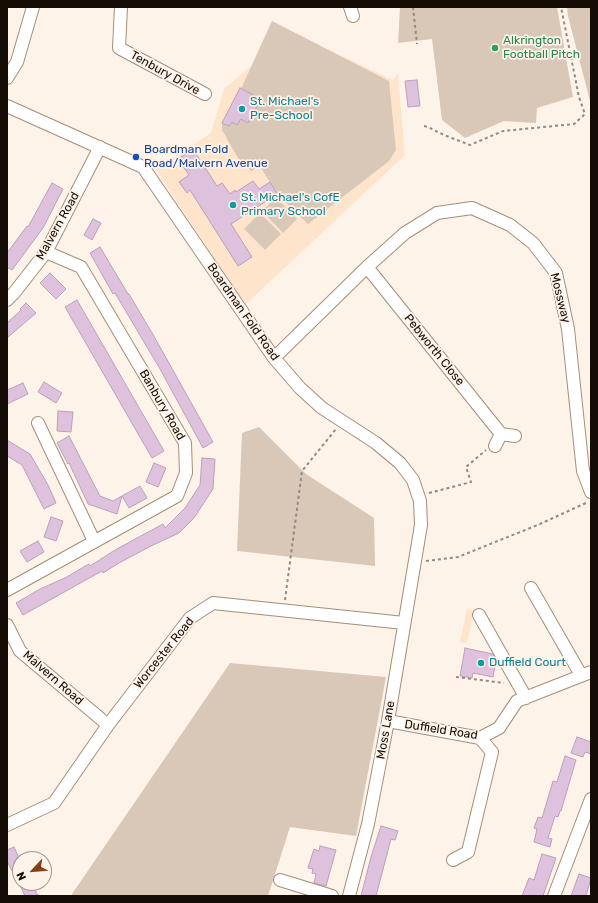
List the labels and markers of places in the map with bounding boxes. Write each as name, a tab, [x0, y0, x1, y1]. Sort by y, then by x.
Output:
place label: Alkrington Football Pitch	[503, 34, 580, 62]
marker: Alkrington Football Pitch	[490, 43, 500, 53]
place label: St. Michael's Pre-School	[250, 95, 319, 123]
marker: St. Michael's Pre-School	[237, 104, 247, 114]
place label: Boardman Fold Road/Malvern Avenue	[144, 143, 268, 171]
marker: Boardman Fold Road/Malvern Avenue	[131, 152, 141, 162]
place label: St. Michael's CofE Primary School	[241, 191, 340, 219]
marker: St. Michael's CofE Primary School	[228, 200, 238, 210]
place label: Duffield Court	[489, 656, 566, 670]
marker: Duffield Court	[476, 658, 486, 668]

